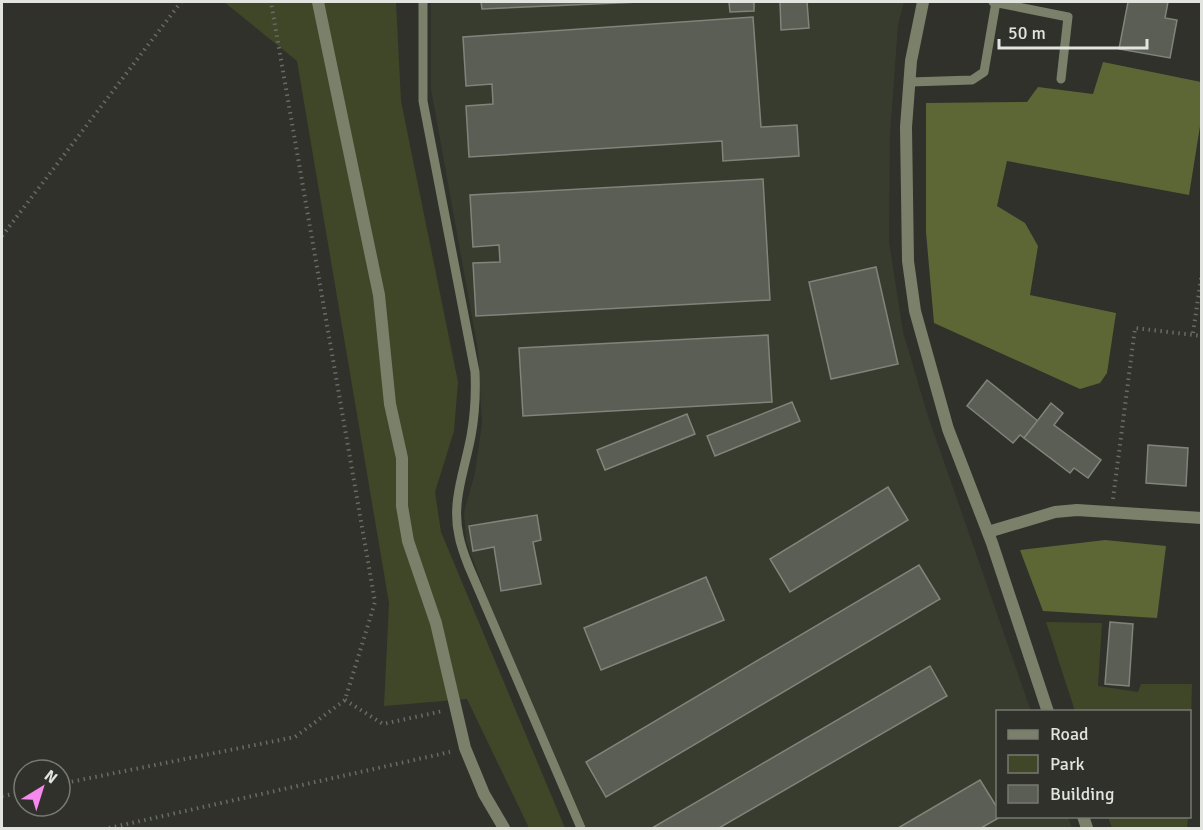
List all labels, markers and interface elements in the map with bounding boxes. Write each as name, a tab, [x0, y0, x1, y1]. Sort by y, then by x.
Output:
scale bar	[999, 12, 1148, 50]
text: 50 m	[1008, 22, 1046, 44]
legend	[996, 710, 1191, 818]
text: Road	[1050, 723, 1089, 745]
text: Park	[1050, 753, 1085, 775]
north arrow	[12, 758, 72, 818]
text: N	[40, 766, 61, 788]
text: Building	[1050, 783, 1114, 805]

